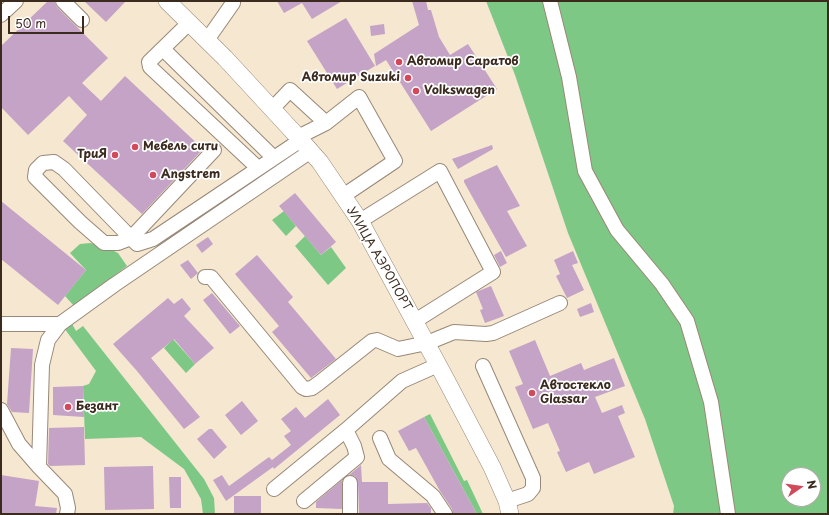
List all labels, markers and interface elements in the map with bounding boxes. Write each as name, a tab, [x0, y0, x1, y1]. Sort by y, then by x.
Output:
scale bar	[10, 8, 86, 34]
text: 50 m	[15, 14, 46, 32]
place label: Автомир Саратов	[407, 55, 519, 69]
marker: Автомир Саратов	[394, 57, 404, 67]
place label: Автомир Suzuki	[302, 71, 400, 85]
marker: Автомир Suzuki	[403, 73, 413, 83]
place label: Volkswagen	[424, 84, 495, 98]
marker: Volkswagen	[411, 86, 421, 96]
place label: Мебель сити	[143, 140, 218, 154]
marker: Мебель сити	[130, 142, 140, 152]
place label: ТриЯ	[77, 148, 107, 162]
marker: ТриЯ	[110, 150, 120, 160]
place label: Angstrem	[161, 168, 220, 182]
marker: Angstrem	[148, 170, 158, 180]
street label: УЛИЦА АЭРОПОРТ	[343, 205, 415, 313]
place label: Автостекло Glassar	[540, 379, 611, 407]
marker: Автостекло Glassar	[527, 388, 537, 398]
place label: Безант	[76, 400, 118, 414]
marker: Безант	[63, 402, 73, 412]
north arrow	[781, 467, 821, 507]
text: N	[803, 478, 821, 491]

